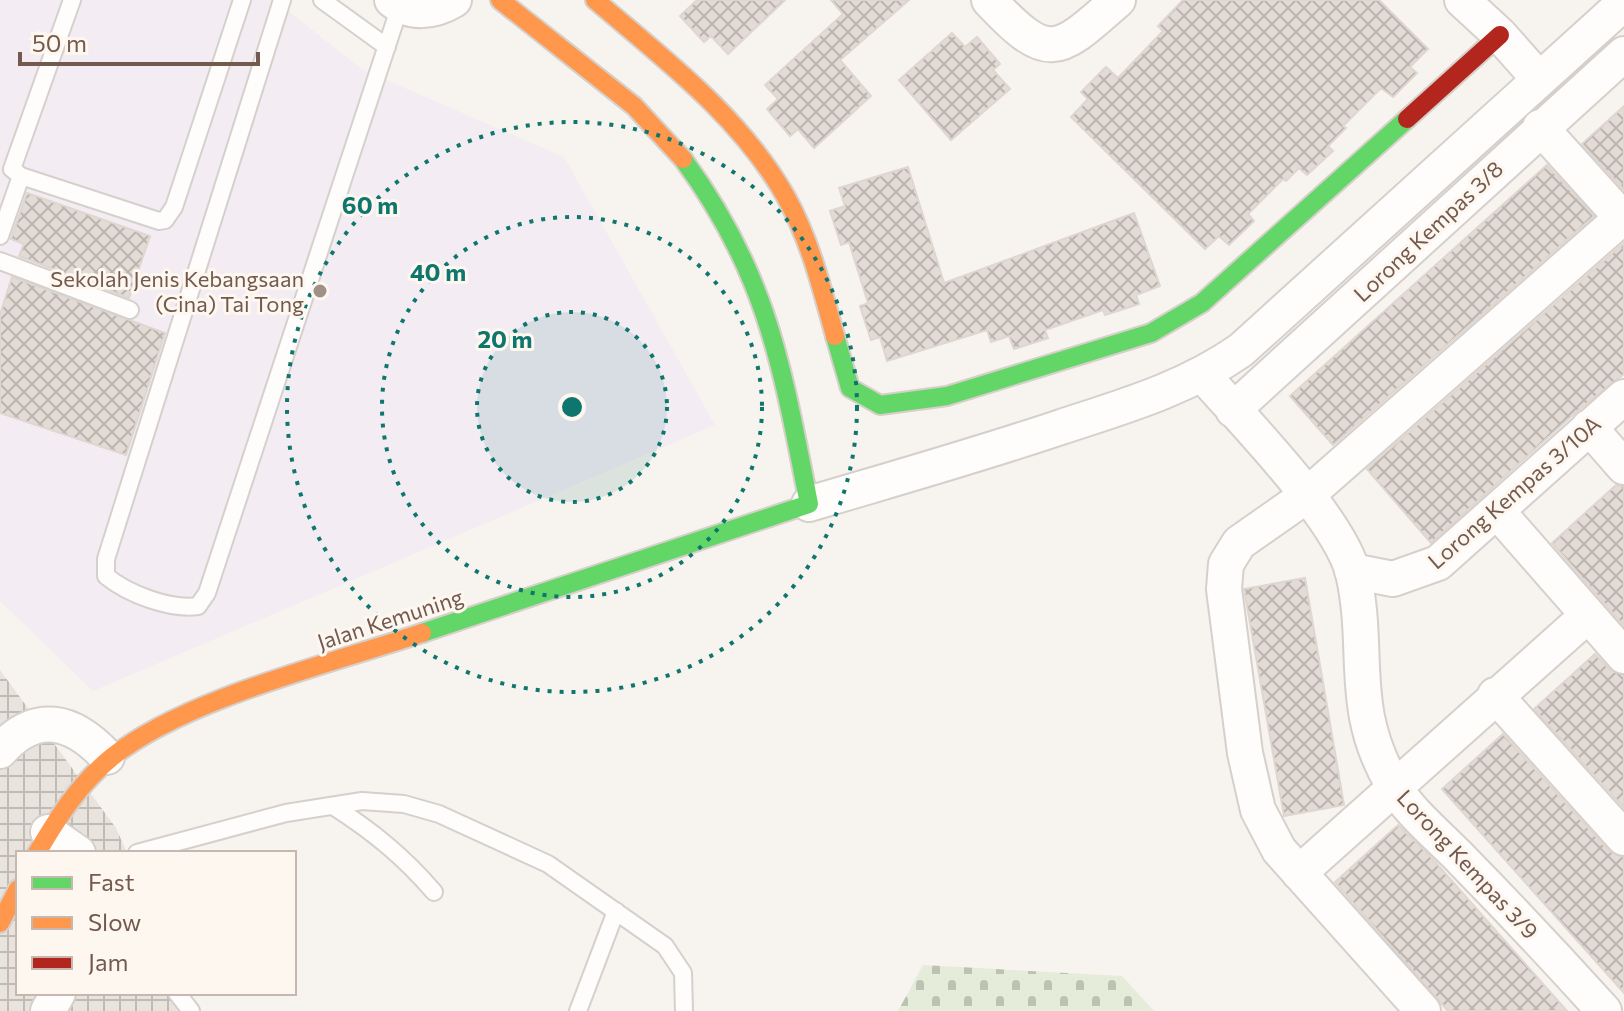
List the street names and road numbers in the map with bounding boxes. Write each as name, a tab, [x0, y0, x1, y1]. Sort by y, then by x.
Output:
street label: Lorong Kempas 3/8	[1348, 155, 1508, 307]
street label: Lorong Kempas 3/10A	[1422, 410, 1606, 574]
street label: Jalan Kemuning	[314, 583, 466, 655]
street label: Lorong Kempas 3/9	[1392, 784, 1544, 944]

